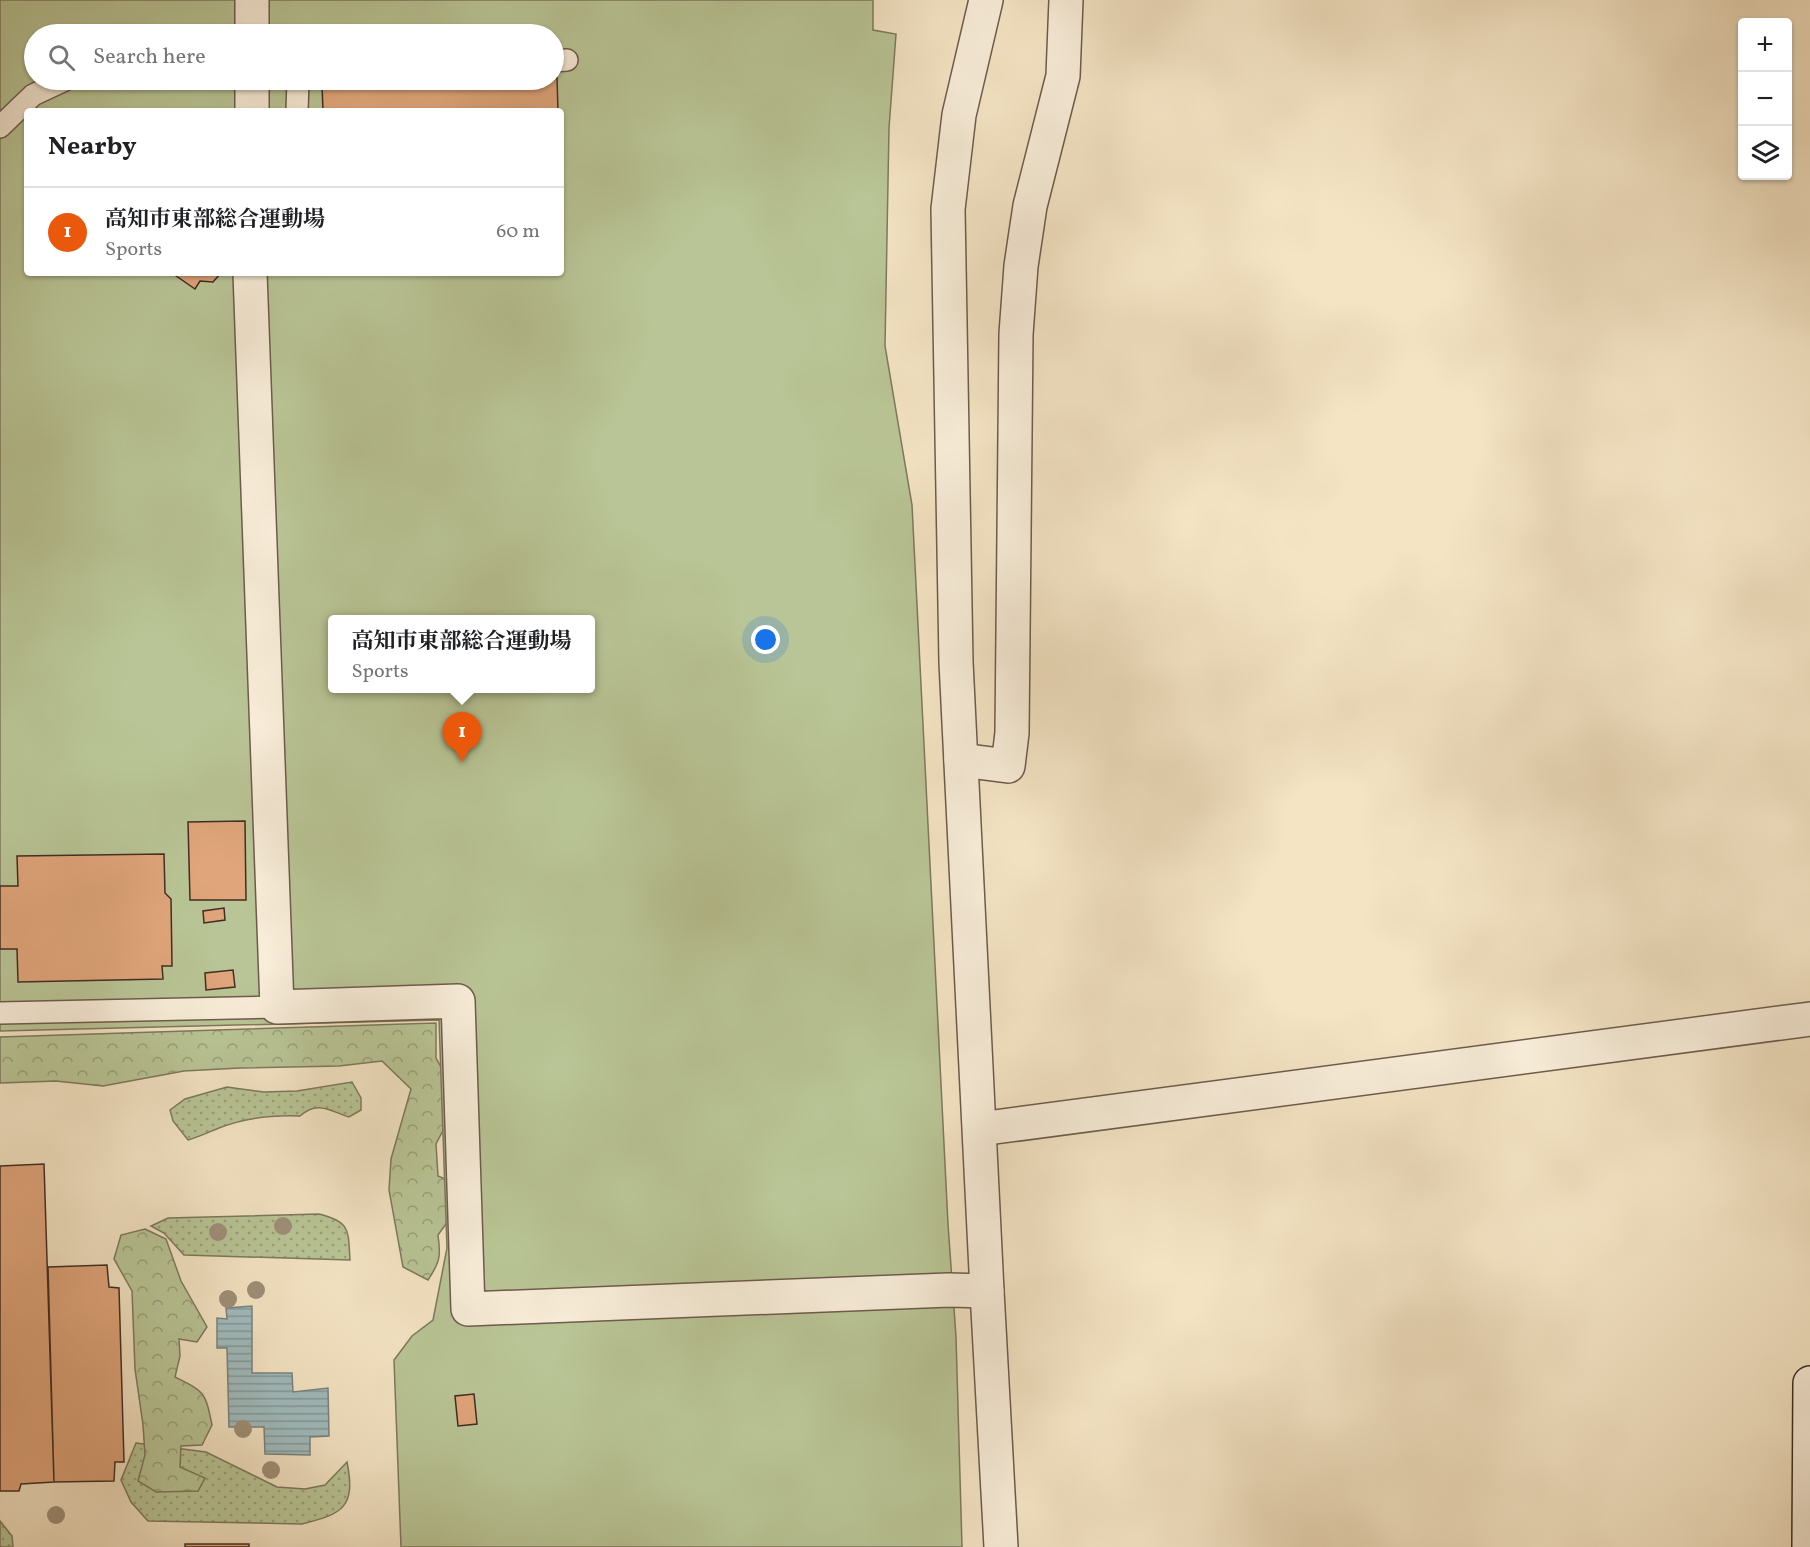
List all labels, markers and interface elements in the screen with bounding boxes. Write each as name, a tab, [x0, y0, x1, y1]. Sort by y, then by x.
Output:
map controls	[1738, 18, 1792, 180]
button: +	[1738, 18, 1792, 72]
search box	[24, 24, 564, 90]
icon: search	[45, 41, 78, 74]
text: Search here	[93, 42, 206, 73]
button: −	[1738, 72, 1792, 126]
button: layers	[1738, 126, 1792, 180]
text: Nearby	[48, 129, 137, 165]
text: 高知市東部総合運動場	[105, 205, 325, 236]
text: 1	[63, 218, 72, 246]
text: 60 m	[496, 218, 540, 246]
text: Sports	[105, 236, 162, 264]
popup	[328, 615, 595, 693]
your location	[751, 625, 780, 654]
text: 高知市東部総合運動場	[351, 627, 572, 658]
text: Sports	[351, 658, 409, 686]
pin: 1	[442, 712, 482, 762]

